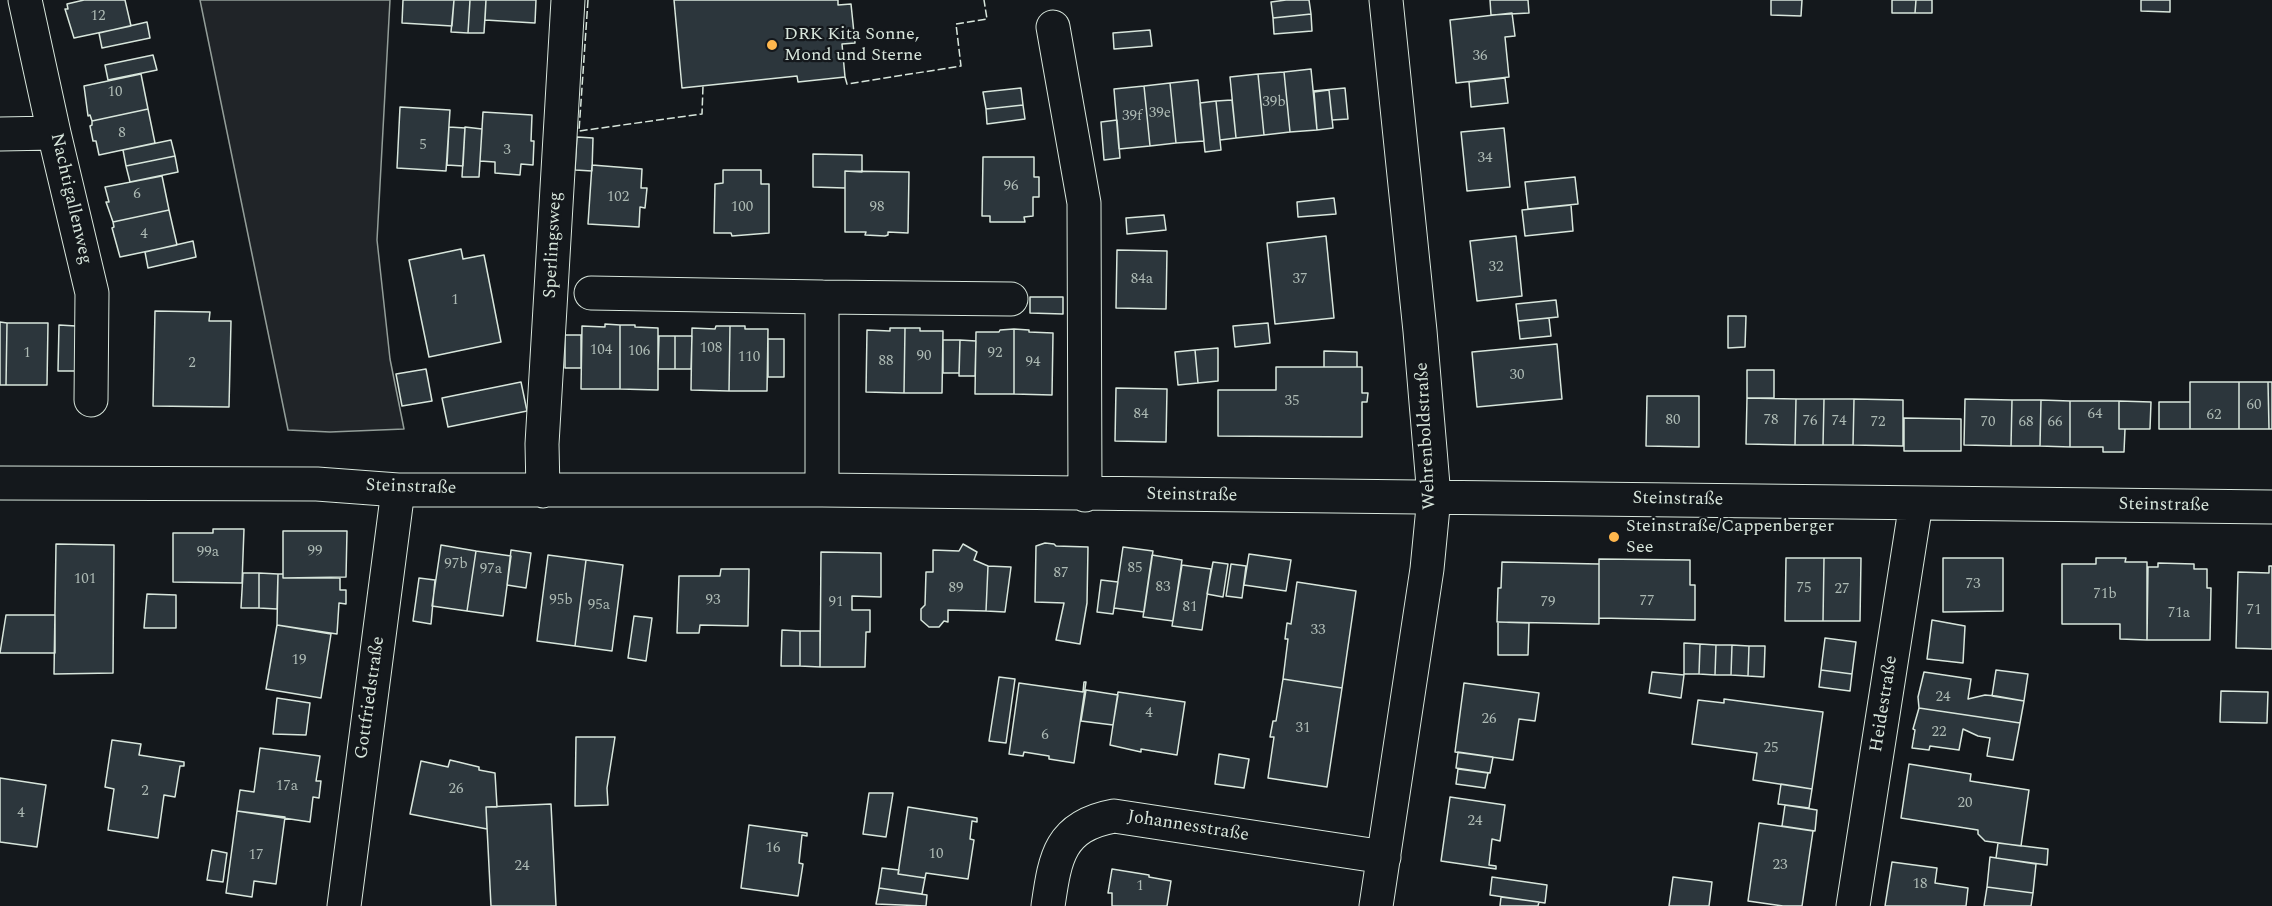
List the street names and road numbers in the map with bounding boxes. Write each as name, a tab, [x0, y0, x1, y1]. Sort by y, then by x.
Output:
street label: Nachtigallenweg	[44, 131, 96, 267]
street label: Sperlingsweg	[540, 191, 568, 299]
street label: Wehrenboldstraße	[1412, 362, 1442, 510]
street label: Steinstraße	[365, 476, 457, 500]
street label: Steinstraße	[1146, 484, 1238, 508]
street label: Steinstraße	[1632, 488, 1724, 512]
street label: Steinstraße	[2118, 494, 2210, 518]
street label: Gottfriedstraße	[352, 635, 390, 761]
street label: Heidestraße	[1867, 654, 1903, 754]
street label: Johannesstraße	[1126, 807, 1250, 847]

